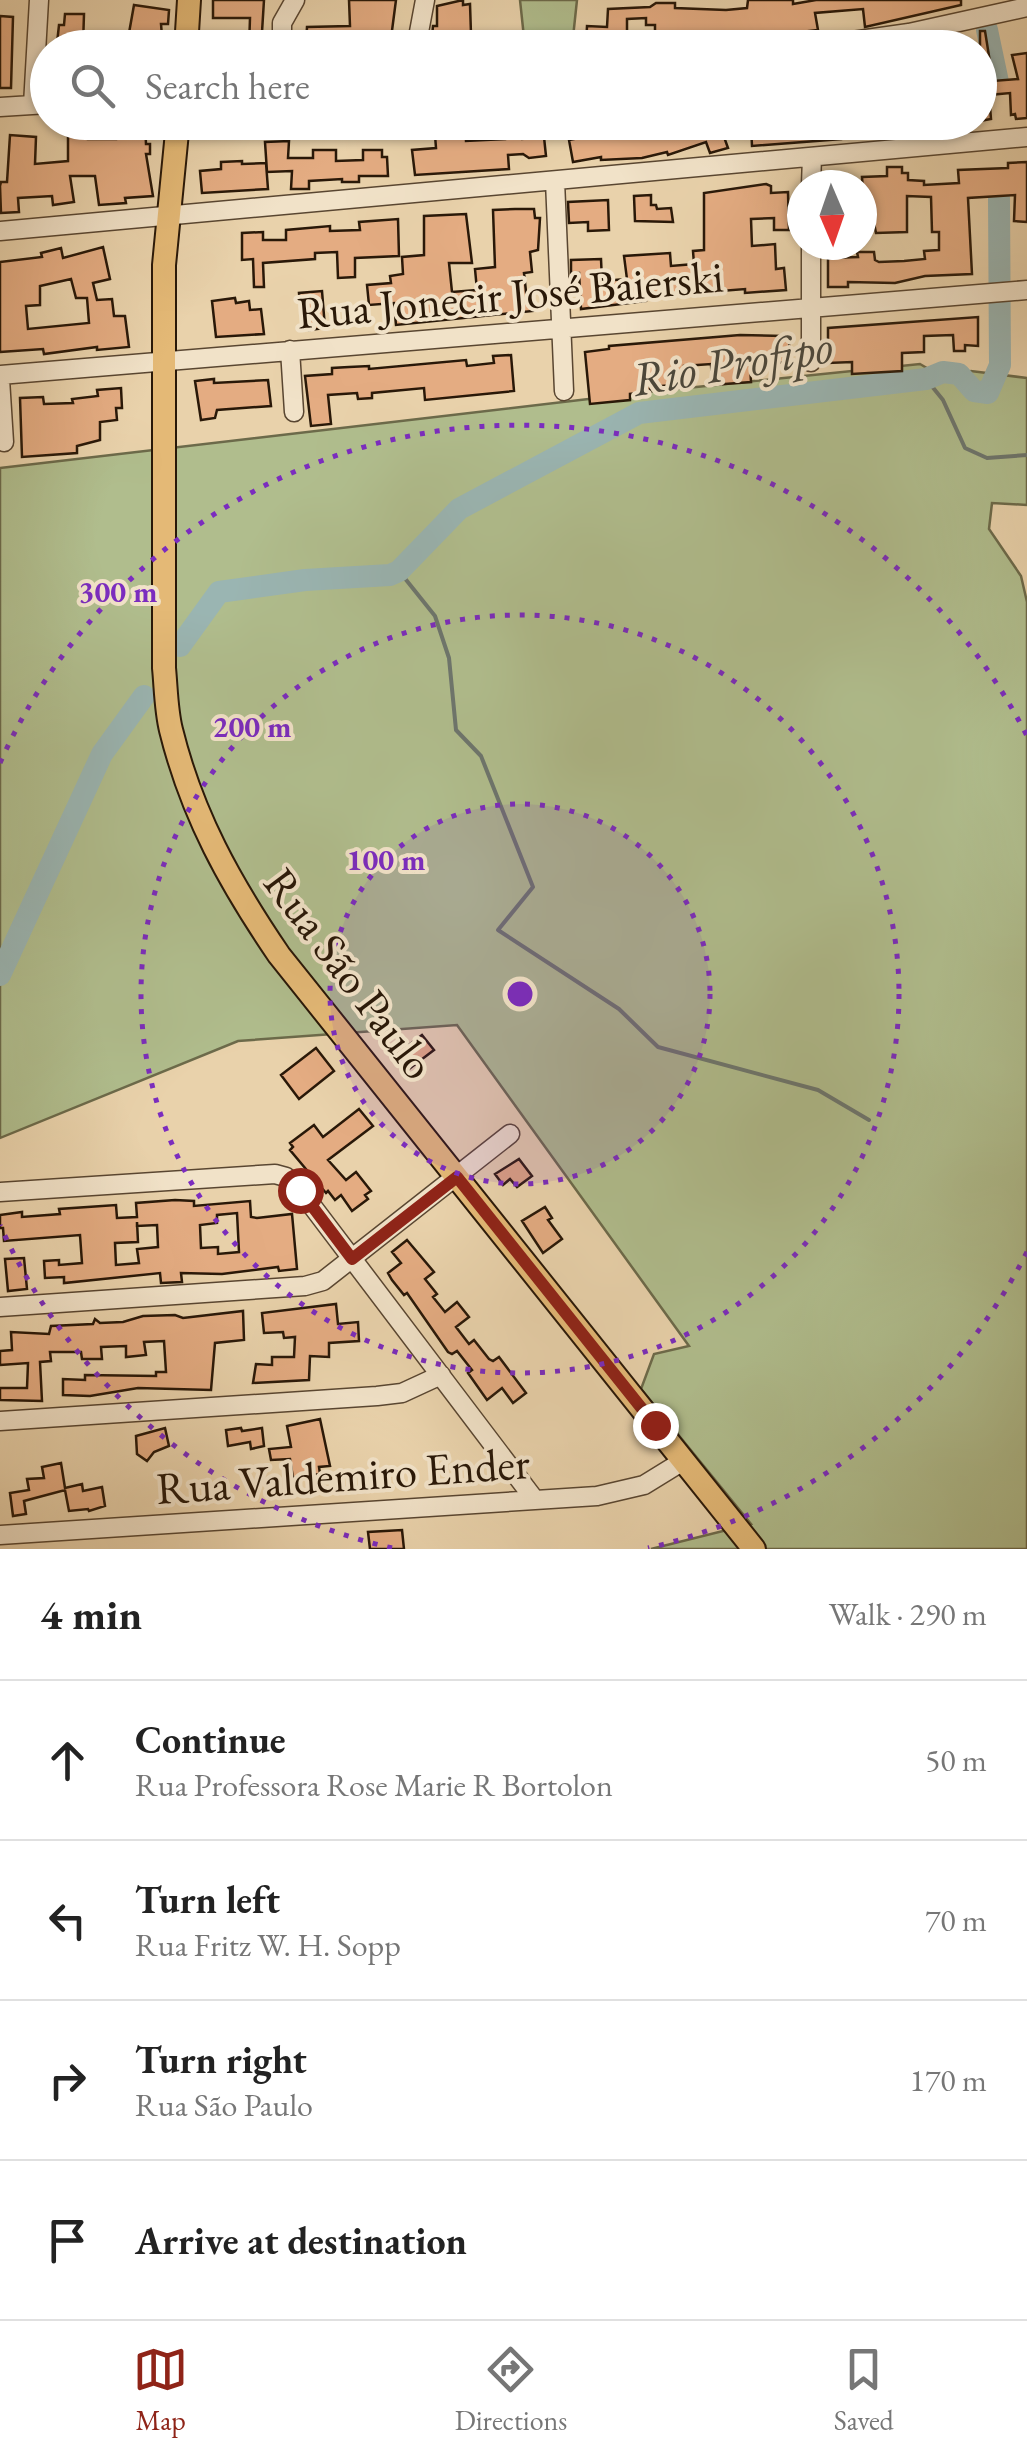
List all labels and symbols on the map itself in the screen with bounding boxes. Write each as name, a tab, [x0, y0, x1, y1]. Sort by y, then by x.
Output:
north arrow	[787, 170, 877, 260]
street label: Rua Jonecir José Baierski	[294, 246, 726, 342]
water label: Rio Profipo	[627, 314, 837, 410]
text: 300 m	[79, 572, 157, 611]
text: 200 m	[213, 707, 291, 746]
text: 100 m	[347, 840, 425, 879]
street label: Rua São Paulo	[252, 856, 448, 1090]
centre of rings	[502, 976, 538, 1012]
route start	[278, 1168, 324, 1214]
route end	[633, 1403, 679, 1449]
street label: Rua Valdemiro Ender	[154, 1433, 532, 1517]

